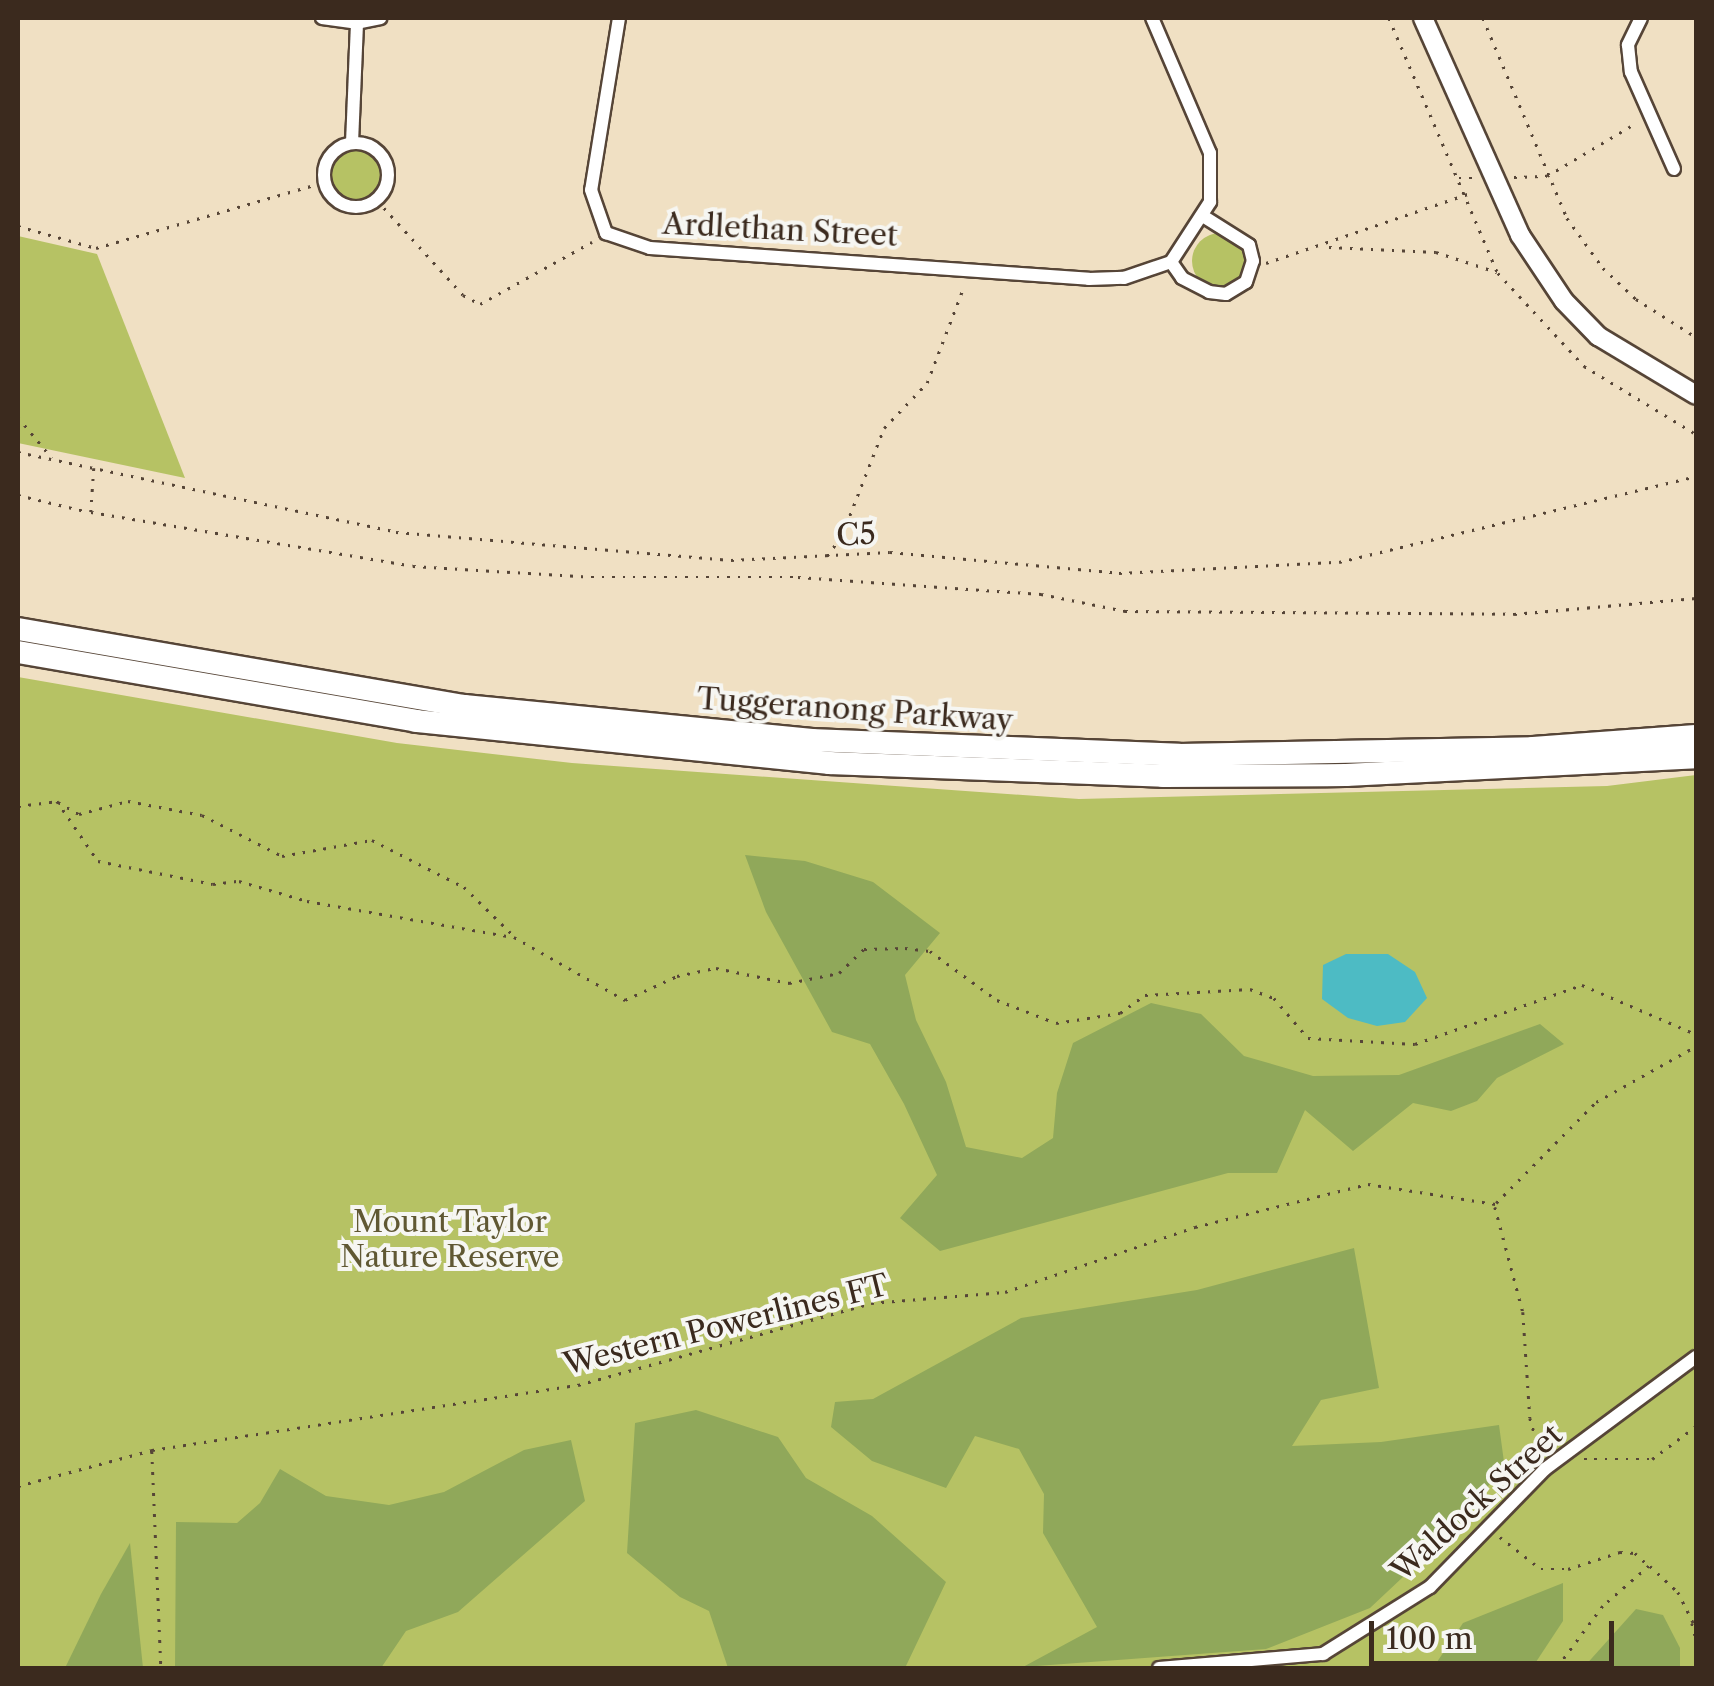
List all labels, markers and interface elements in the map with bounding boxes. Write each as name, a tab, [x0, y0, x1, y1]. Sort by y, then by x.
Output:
street label: Ardlethan Street	[661, 206, 899, 254]
street label: C5	[835, 516, 877, 554]
street label: Tuggeranong Parkway	[696, 681, 1014, 739]
park label: Mount Taylor Nature Reserve	[340, 1204, 560, 1274]
street label: Western Powerlines FT	[560, 1267, 892, 1383]
street label: Waldock Street	[1384, 1417, 1570, 1589]
scale bar	[1374, 1601, 1619, 1663]
text: 100 m	[1386, 1620, 1473, 1657]

